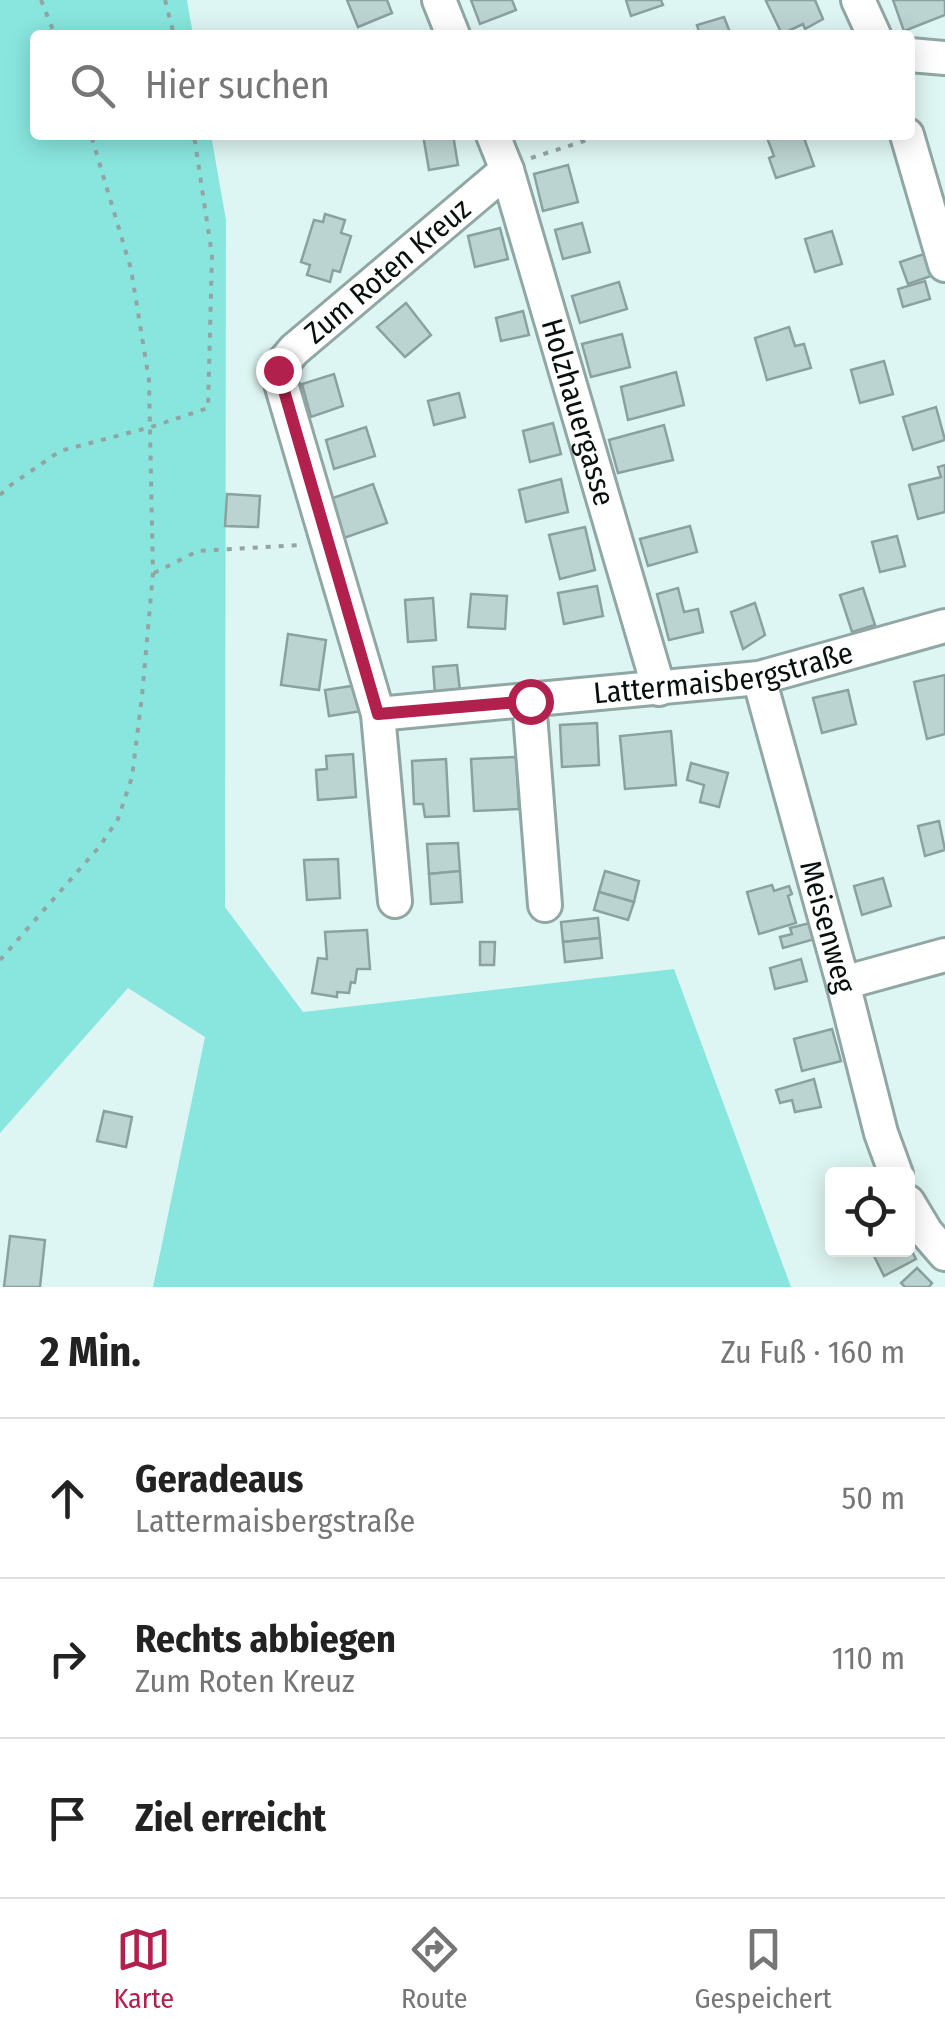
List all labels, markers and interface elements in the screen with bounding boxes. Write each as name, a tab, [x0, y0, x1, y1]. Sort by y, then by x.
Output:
search box	[30, 30, 915, 140]
icon: search	[65, 58, 120, 113]
text: Hier suchen	[145, 62, 330, 108]
street label: Zum Roten Kreuz	[297, 191, 478, 351]
street label: Holzhauergasse	[533, 314, 622, 510]
route end	[256, 348, 302, 394]
street label: Lattermaisbergstraße	[592, 635, 857, 712]
route start	[508, 679, 554, 725]
street label: Meisenweg	[792, 857, 863, 998]
map controls	[825, 1167, 915, 1257]
button: locate	[825, 1167, 915, 1257]
text: 2 Min.	[40, 1327, 141, 1377]
text: Zu Fuß · 160 m	[721, 1333, 905, 1371]
text: Geradeaus	[135, 1456, 303, 1502]
icon: ahead	[40, 1471, 95, 1526]
text: 50 m	[842, 1479, 905, 1517]
text: Lattermaisbergstraße	[135, 1502, 415, 1540]
text: Rechts abbiegen	[135, 1616, 396, 1662]
icon: right	[40, 1631, 95, 1686]
text: 110 m	[832, 1639, 905, 1677]
text: Zum Roten Kreuz	[135, 1662, 355, 1700]
icon: arrive	[40, 1791, 95, 1846]
text: Ziel erreicht	[135, 1795, 326, 1841]
tab: Karte	[113, 1922, 174, 2015]
tab: Route	[401, 1922, 468, 2015]
tab: Gespeichert	[694, 1922, 832, 2015]

